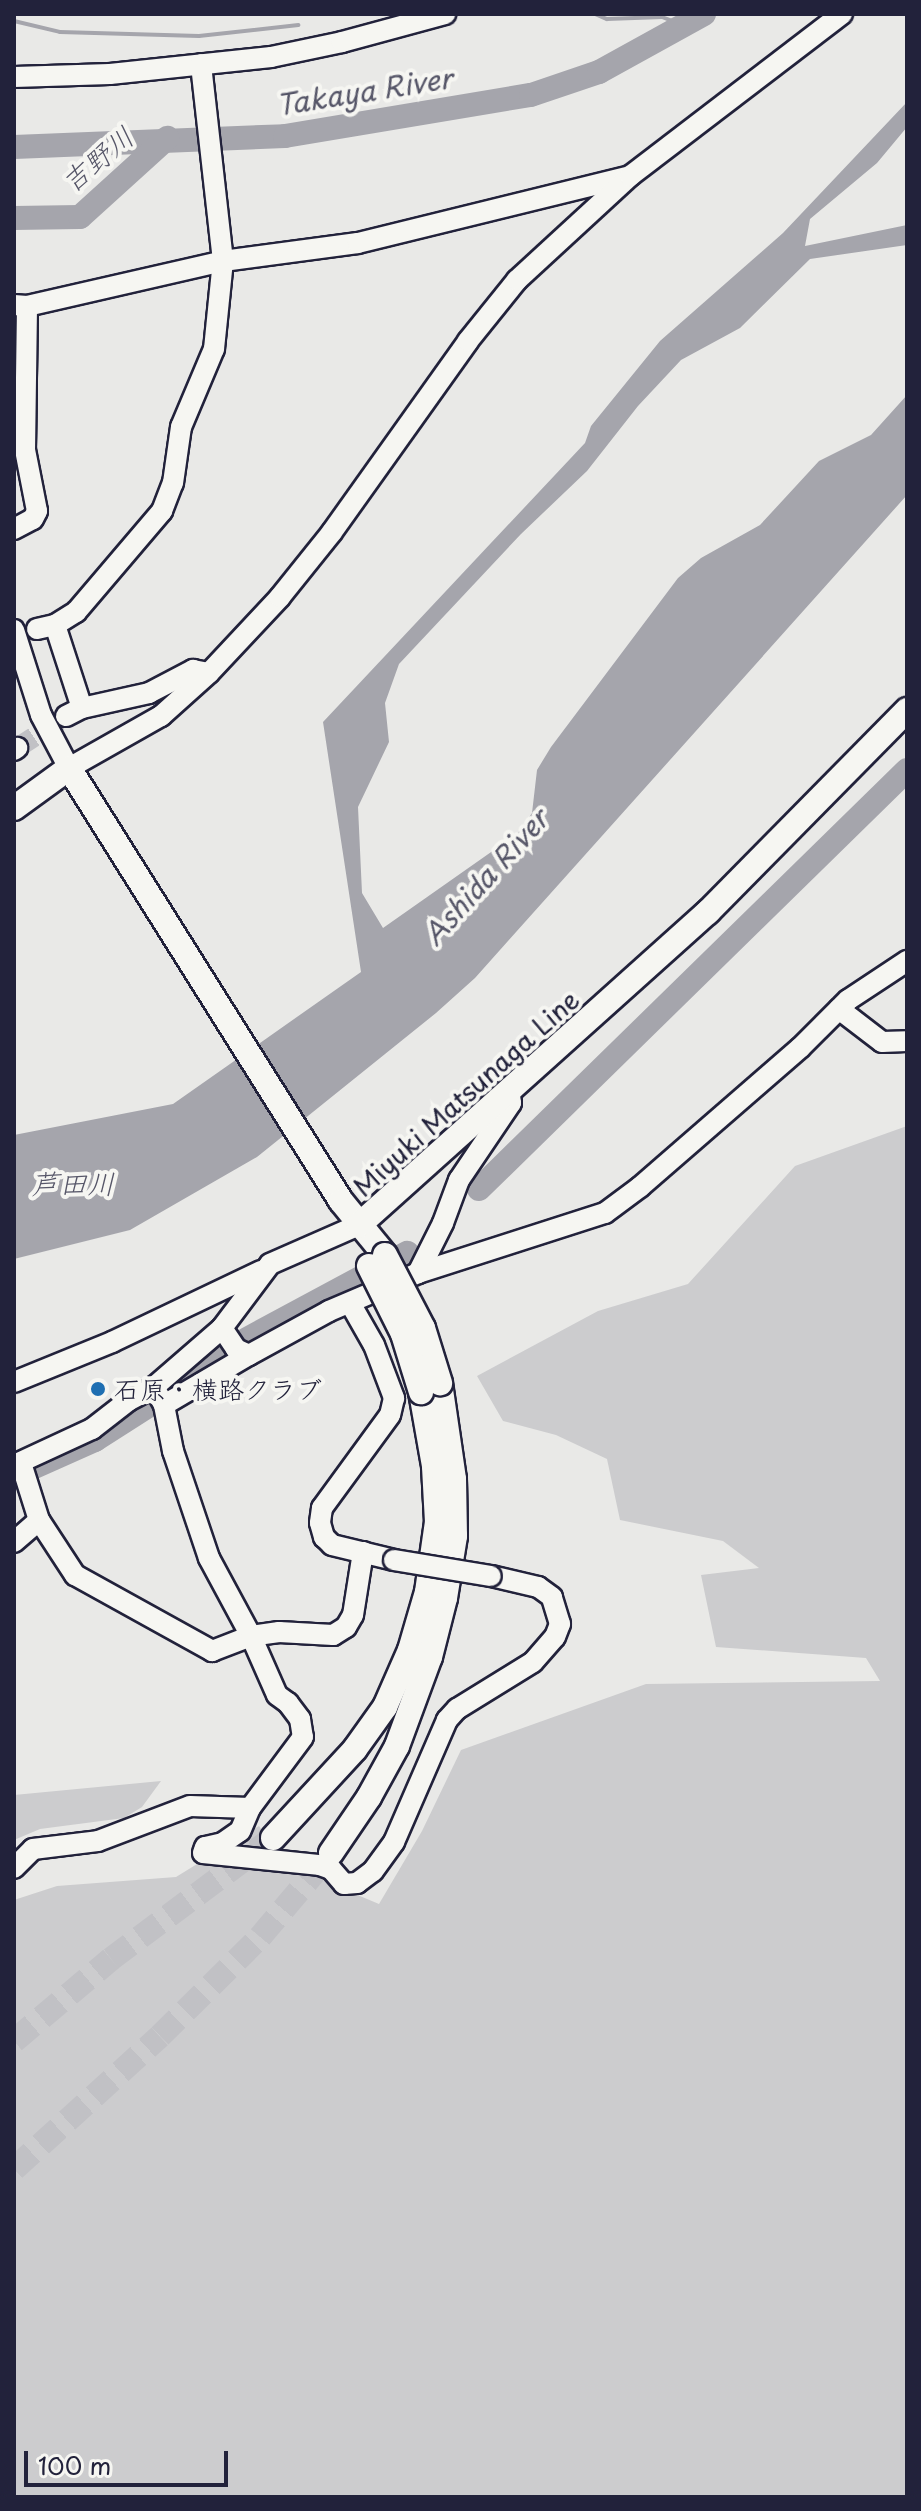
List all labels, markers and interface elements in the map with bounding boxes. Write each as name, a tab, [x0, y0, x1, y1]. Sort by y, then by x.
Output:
water label: Takaya River	[273, 60, 455, 122]
water label: 吉野川	[54, 119, 140, 199]
water label: Ashida River	[415, 802, 555, 952]
street label: Miyuki Matsunaga Line	[346, 983, 586, 1203]
water label: 芦田川	[31, 1166, 115, 1200]
place label: 石原・横路クラブ	[114, 1373, 322, 1405]
marker: 石原・横路クラブ	[89, 1380, 107, 1398]
scale bar	[28, 2435, 232, 2485]
text: 100 m	[38, 2447, 111, 2483]

